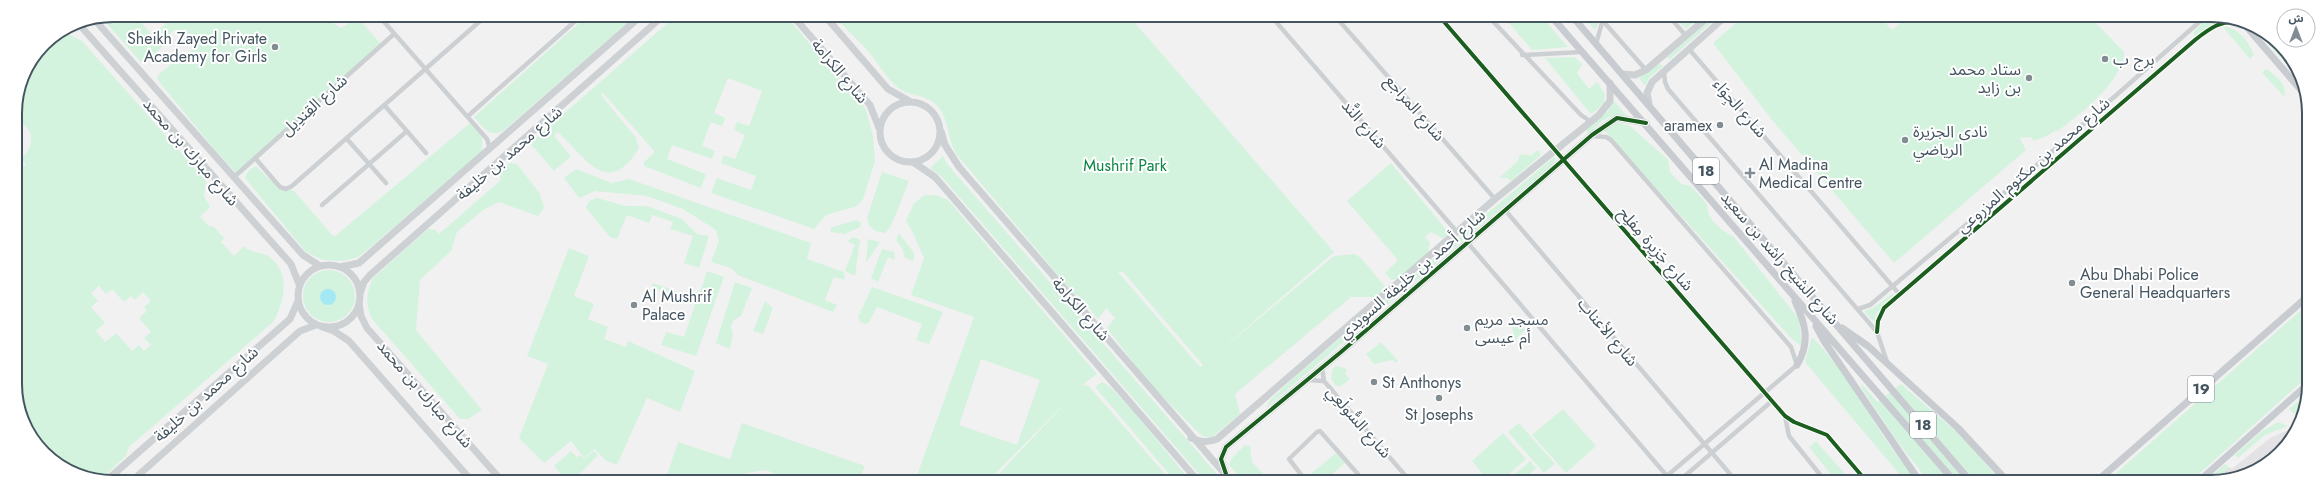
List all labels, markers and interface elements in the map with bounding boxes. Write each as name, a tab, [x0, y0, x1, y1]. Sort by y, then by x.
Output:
north arrow	[2276, 8, 2316, 48]
text: ش	[2288, 10, 2304, 26]
place label: Sheikh Zayed Private Academy for Girls	[127, 27, 267, 68]
street label: شارع الكرامة	[805, 34, 874, 109]
marker: Sheikh Zayed Private Academy for Girls	[270, 42, 280, 52]
place label: برج ب	[2113, 48, 2155, 72]
marker: برج ب	[2100, 54, 2110, 64]
place label: ستاد محمد بن زايد	[1949, 58, 2021, 99]
street label: شارع القِندِيل	[276, 69, 353, 142]
street label: شارع المراجع	[1379, 70, 1450, 147]
street label: شارع الجِوَاء	[1707, 73, 1772, 143]
marker: ستاد محمد بن زايد	[2024, 73, 2034, 83]
street label: شارع محمد بن مكتوم المزروعي	[1951, 92, 2116, 239]
street label: شارع مبارك بن محمد	[137, 93, 244, 212]
street label: شارع النَّد	[1336, 95, 1392, 154]
street label: شارع محمد بن خليفة	[451, 100, 568, 206]
place label: aramex	[1664, 114, 1712, 137]
marker: aramex	[1715, 120, 1725, 130]
place label: نادى الجزيرة الرياضي	[1913, 120, 1988, 161]
marker: نادى الجزيرة الرياضي	[1900, 135, 1910, 145]
place label: Al Madina Medical Centre	[1759, 153, 1862, 194]
park label: Mushrif Park	[1083, 154, 1168, 177]
road number: 18	[1693, 158, 1719, 184]
marker: Al Madina Medical Centre	[1744, 167, 1756, 179]
street label: شارع الشيخ راشد بن سعيد	[1715, 186, 1844, 330]
street label: شارع جَزِيرة مِفلِح	[1612, 202, 1699, 297]
street label: شارع أحمد بن خليفة السويدي	[1334, 204, 1491, 345]
place label: Abu Dhabi Police General Headquarters	[2080, 263, 2230, 304]
street label: شارع الكرامة	[1046, 272, 1115, 347]
marker: Abu Dhabi Police General Headquarters	[2067, 278, 2077, 288]
place label: Al Mushrif Palace	[642, 285, 712, 326]
street label: شارع الأعناب	[1572, 293, 1644, 372]
marker: Al Mushrif Palace	[629, 300, 639, 310]
place label: مسجد مريم أم عيسى	[1475, 308, 1549, 350]
marker: مسجد مريم أم عيسى	[1462, 323, 1472, 333]
street label: شارع مبارك بن محمد	[371, 335, 478, 454]
street label: شارع محمد بن خليفة	[149, 341, 264, 448]
place label: St Anthonys	[1382, 371, 1461, 394]
road number: 19	[2188, 376, 2214, 402]
marker: St Anthonys	[1369, 377, 1379, 387]
street label: شارع السُّولَعِي	[1320, 381, 1397, 464]
marker: St Josephs	[1434, 393, 1444, 403]
place label: St Josephs	[1405, 403, 1473, 426]
road number: 18	[1910, 412, 1936, 438]

